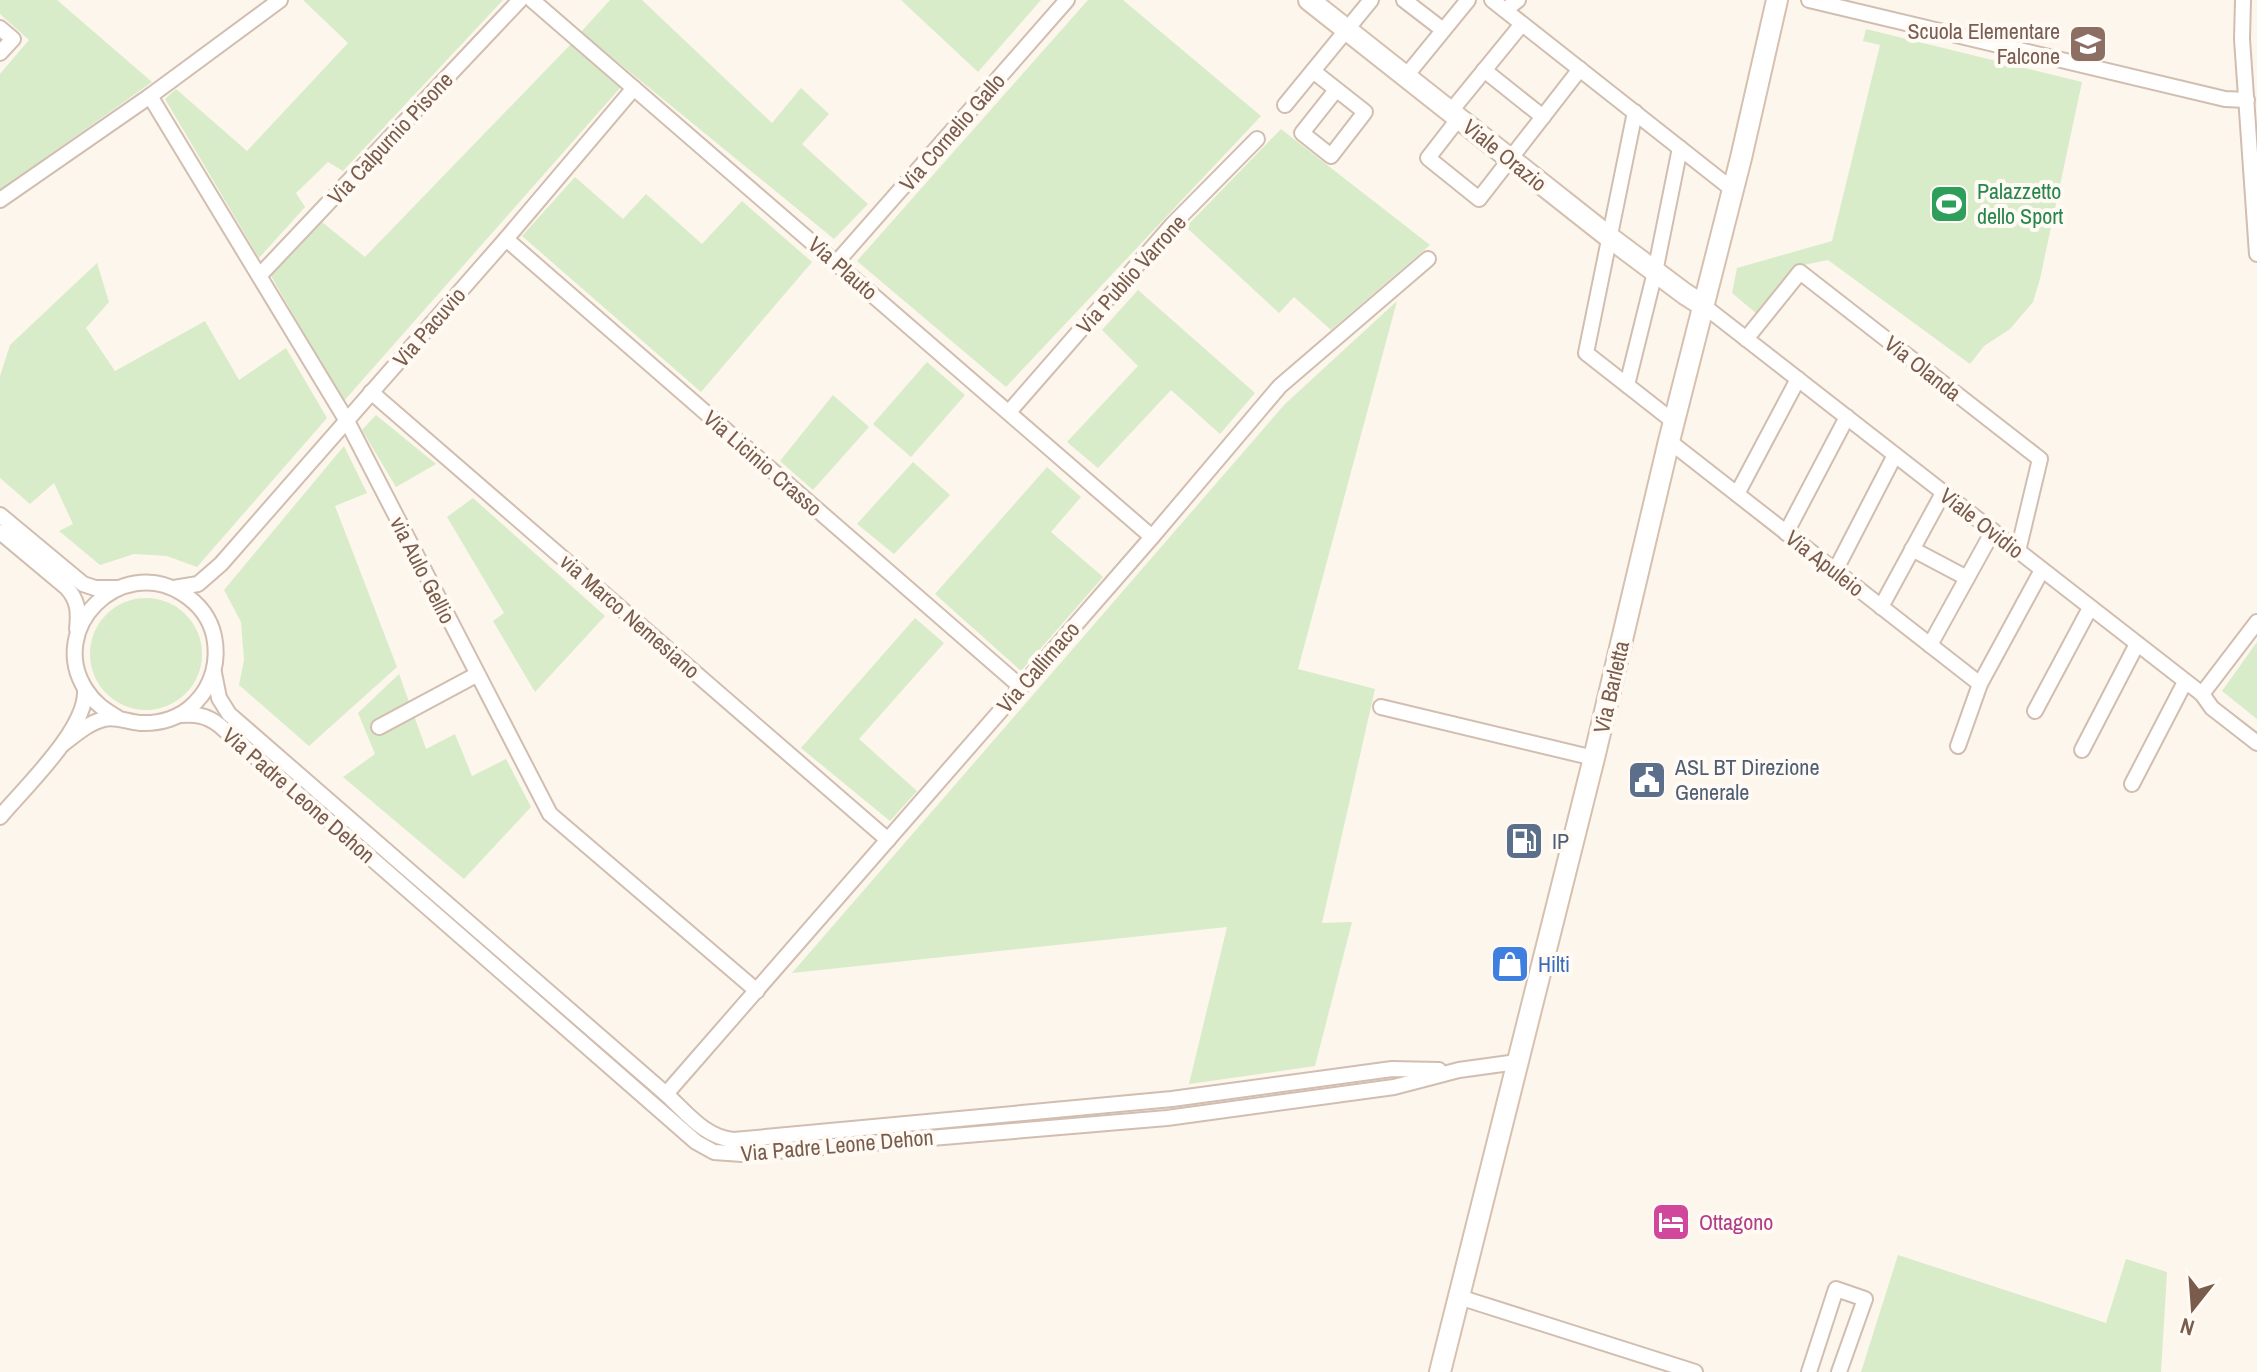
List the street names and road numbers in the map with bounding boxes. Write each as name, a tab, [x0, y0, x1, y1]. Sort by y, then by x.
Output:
street label: Via Calpurnio Pisone	[321, 65, 459, 211]
street label: Via Cornelio Gallo	[892, 67, 1012, 197]
street label: Viale Orazio	[1457, 112, 1553, 198]
street label: Via Publio Varrone	[1069, 208, 1193, 340]
street label: Via Plauto	[802, 229, 884, 307]
street label: Via Pacuvio	[386, 281, 472, 373]
street label: Via Olanda	[1878, 328, 1968, 408]
street label: Via Licinio Crasso	[697, 403, 829, 523]
street label: Viale Ovidio	[1934, 481, 2030, 565]
street label: via Aulo Gellio	[383, 511, 463, 629]
street label: Via Apuleio	[1780, 523, 1870, 603]
street label: via Marco Nemesiano	[554, 547, 706, 685]
street label: Via Callimaco	[990, 615, 1086, 719]
street label: Via Barletta	[1586, 638, 1636, 736]
street label: Via Padre Leone Dehon	[216, 720, 382, 870]
street label: Via Padre Leone Dehon	[739, 1122, 935, 1168]

